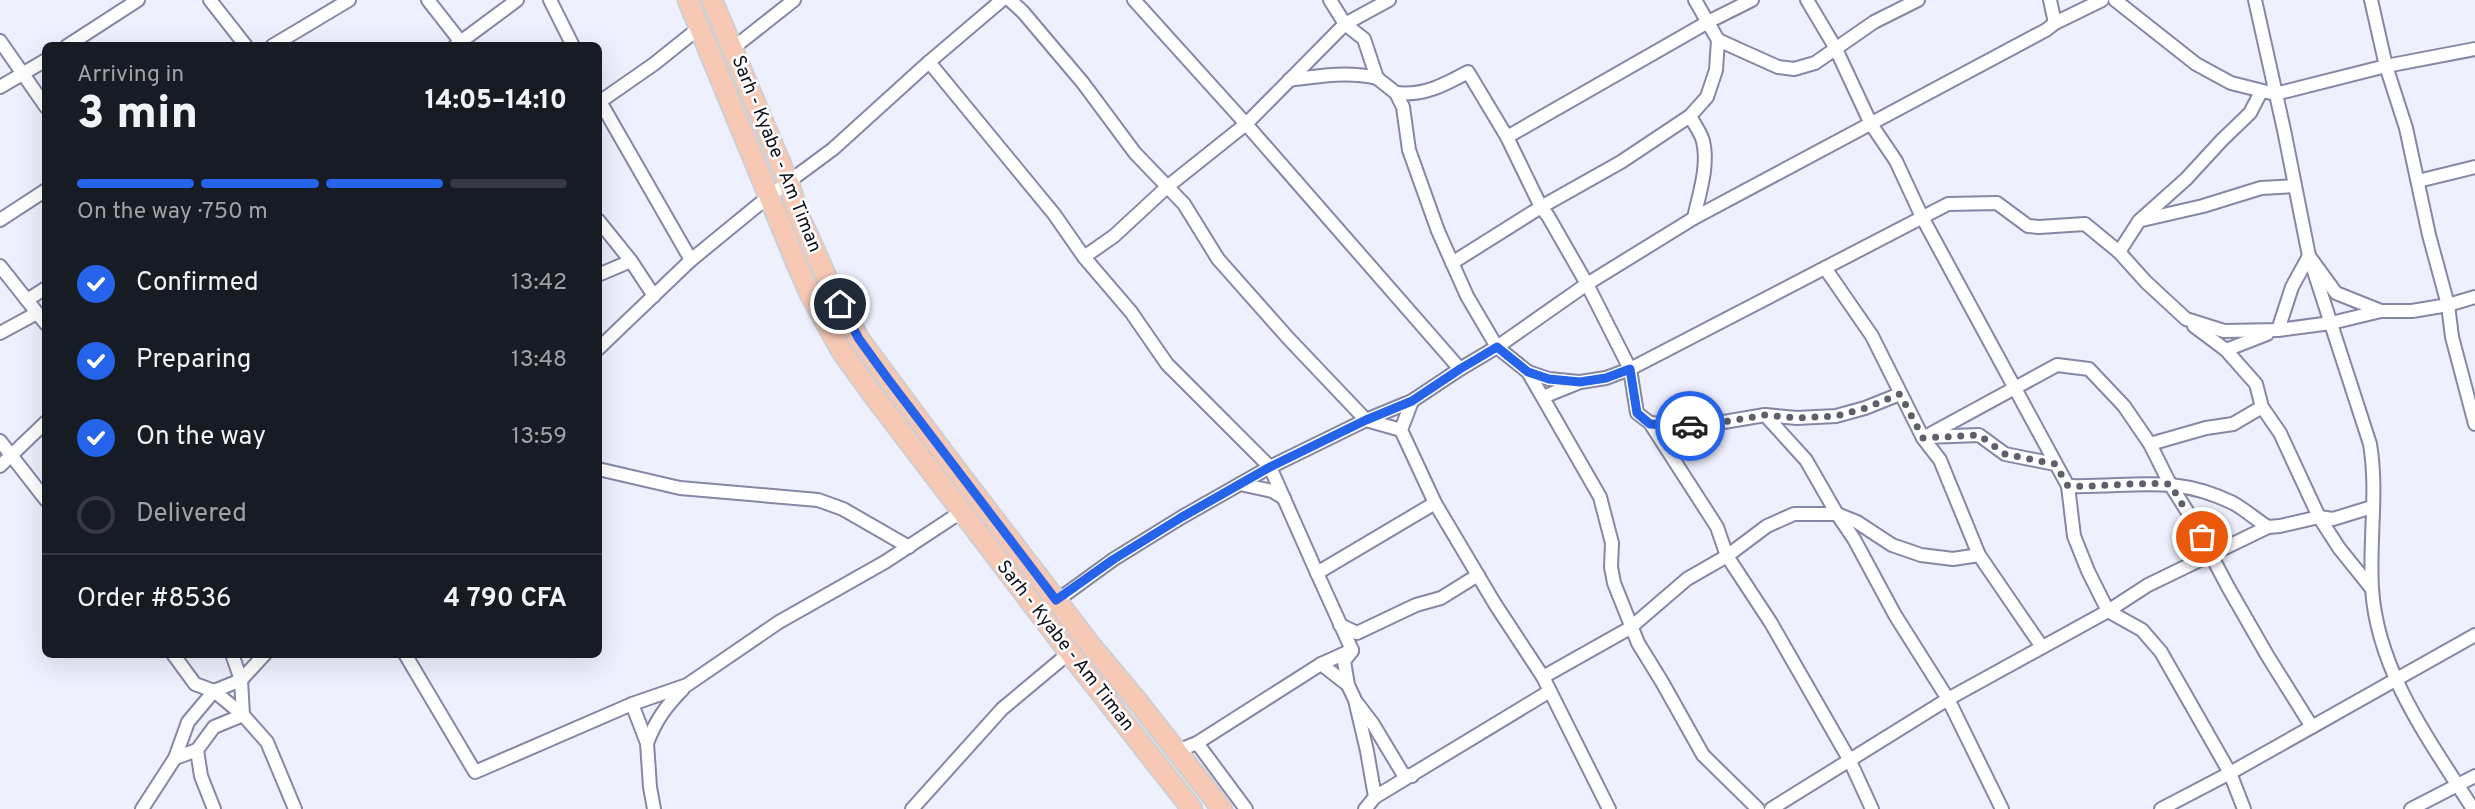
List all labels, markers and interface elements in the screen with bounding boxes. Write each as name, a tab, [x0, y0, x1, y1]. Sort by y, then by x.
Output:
street label: Sarh - Kyabe - Am Timan	[725, 52, 827, 256]
text: Arriving in	[77, 61, 184, 90]
text: 14:05–14:10	[425, 85, 567, 118]
text: 3 min	[77, 86, 198, 145]
text: On the way · 750 m	[77, 198, 268, 227]
icon: check	[77, 265, 115, 303]
text: Confirmed	[136, 267, 259, 300]
text: 13:42	[511, 269, 567, 298]
pin	[810, 274, 870, 334]
icon: home	[821, 285, 859, 323]
icon: check	[77, 342, 115, 380]
text: Preparing	[136, 344, 251, 377]
text: 13:48	[511, 346, 567, 375]
courier	[1655, 391, 1725, 461]
icon: car	[1671, 407, 1709, 445]
icon: check	[77, 419, 115, 457]
text: On the way	[136, 421, 266, 454]
text: 13:59	[512, 423, 567, 452]
text: Delivered	[136, 498, 247, 531]
pin	[2172, 507, 2232, 567]
icon: bag	[2183, 518, 2221, 556]
street label: Sarh - Kyabe - Am Timan	[991, 556, 1139, 736]
text: Order #8536	[77, 583, 232, 616]
text: 4 790 CFA	[444, 583, 567, 616]

